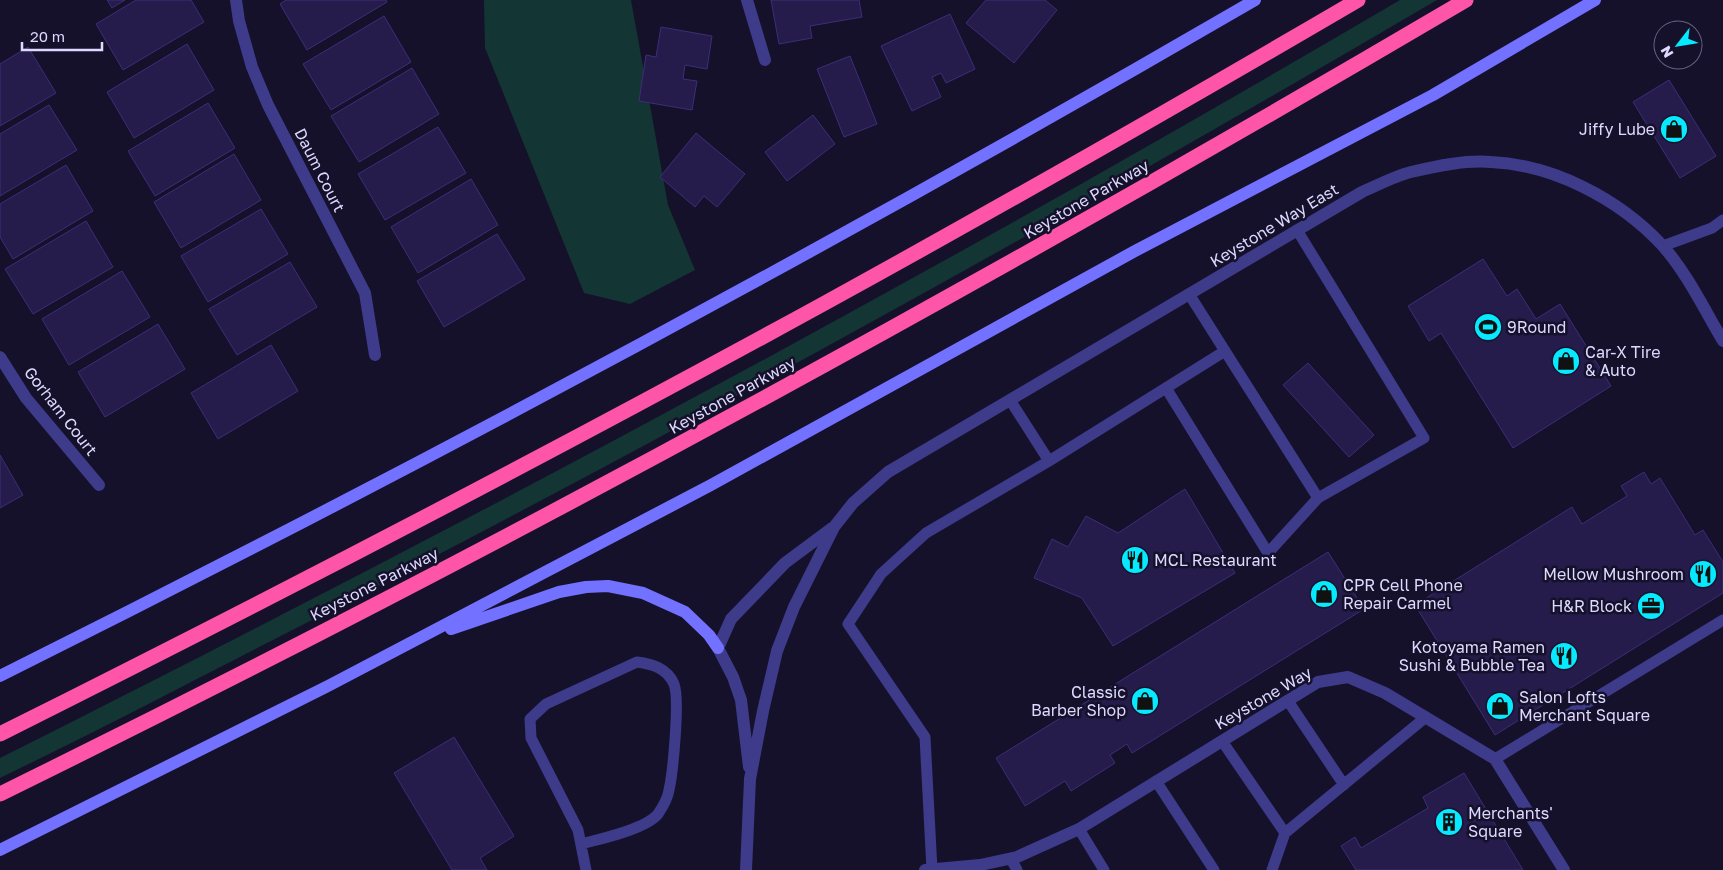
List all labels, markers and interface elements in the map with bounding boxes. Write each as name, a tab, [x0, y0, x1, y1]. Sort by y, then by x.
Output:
scale bar	[22, 20, 102, 52]
north arrow	[1653, 20, 1703, 70]
text: 20 m	[30, 27, 65, 45]
text: N	[1656, 43, 1676, 61]
shop icon: Jiffy Lube	[1659, 114, 1689, 144]
place label: Jiffy Lube	[1579, 119, 1655, 139]
street label: Daum Court	[290, 125, 350, 215]
street label: Keystone Parkway	[1020, 155, 1152, 243]
street label: Keystone Way East	[1206, 179, 1342, 271]
sports icon: 9Round	[1473, 312, 1503, 342]
place label: 9Round	[1507, 317, 1566, 337]
place label: Car-X Tire & Auto	[1585, 342, 1660, 380]
shop icon: Car-X Tire & Auto	[1551, 346, 1581, 376]
street label: Keystone Parkway	[665, 352, 799, 438]
street label: Gorham Court	[20, 363, 102, 459]
street label: Keystone Parkway	[306, 543, 442, 625]
restaurant icon: MCL Restaurant	[1120, 545, 1150, 575]
place label: MCL Restaurant	[1154, 550, 1277, 570]
restaurant icon: Mellow Mushroom	[1688, 559, 1718, 589]
place label: Mellow Mushroom	[1543, 564, 1684, 584]
place label: CPR Cell Phone Repair Carmel	[1343, 575, 1463, 613]
shop icon: CPR Cell Phone Repair Carmel	[1309, 579, 1339, 609]
office icon: H&R Block	[1636, 591, 1666, 621]
place label: H&R Block	[1551, 596, 1632, 616]
place label: Kotoyama Ramen Sushi & Bubble Tea	[1399, 637, 1545, 675]
restaurant icon: Kotoyama Ramen Sushi & Bubble Tea	[1549, 641, 1579, 671]
street label: Keystone Way	[1211, 662, 1315, 734]
place label: Classic Barber Shop	[1031, 682, 1126, 720]
shop icon: Classic Barber Shop	[1130, 686, 1160, 716]
place label: Salon Lofts Merchant Square	[1519, 687, 1650, 725]
shop icon: Salon Lofts Merchant Square	[1485, 691, 1515, 721]
place label: Merchants' Square	[1468, 803, 1553, 841]
building icon: Merchants' Square	[1434, 807, 1464, 837]

